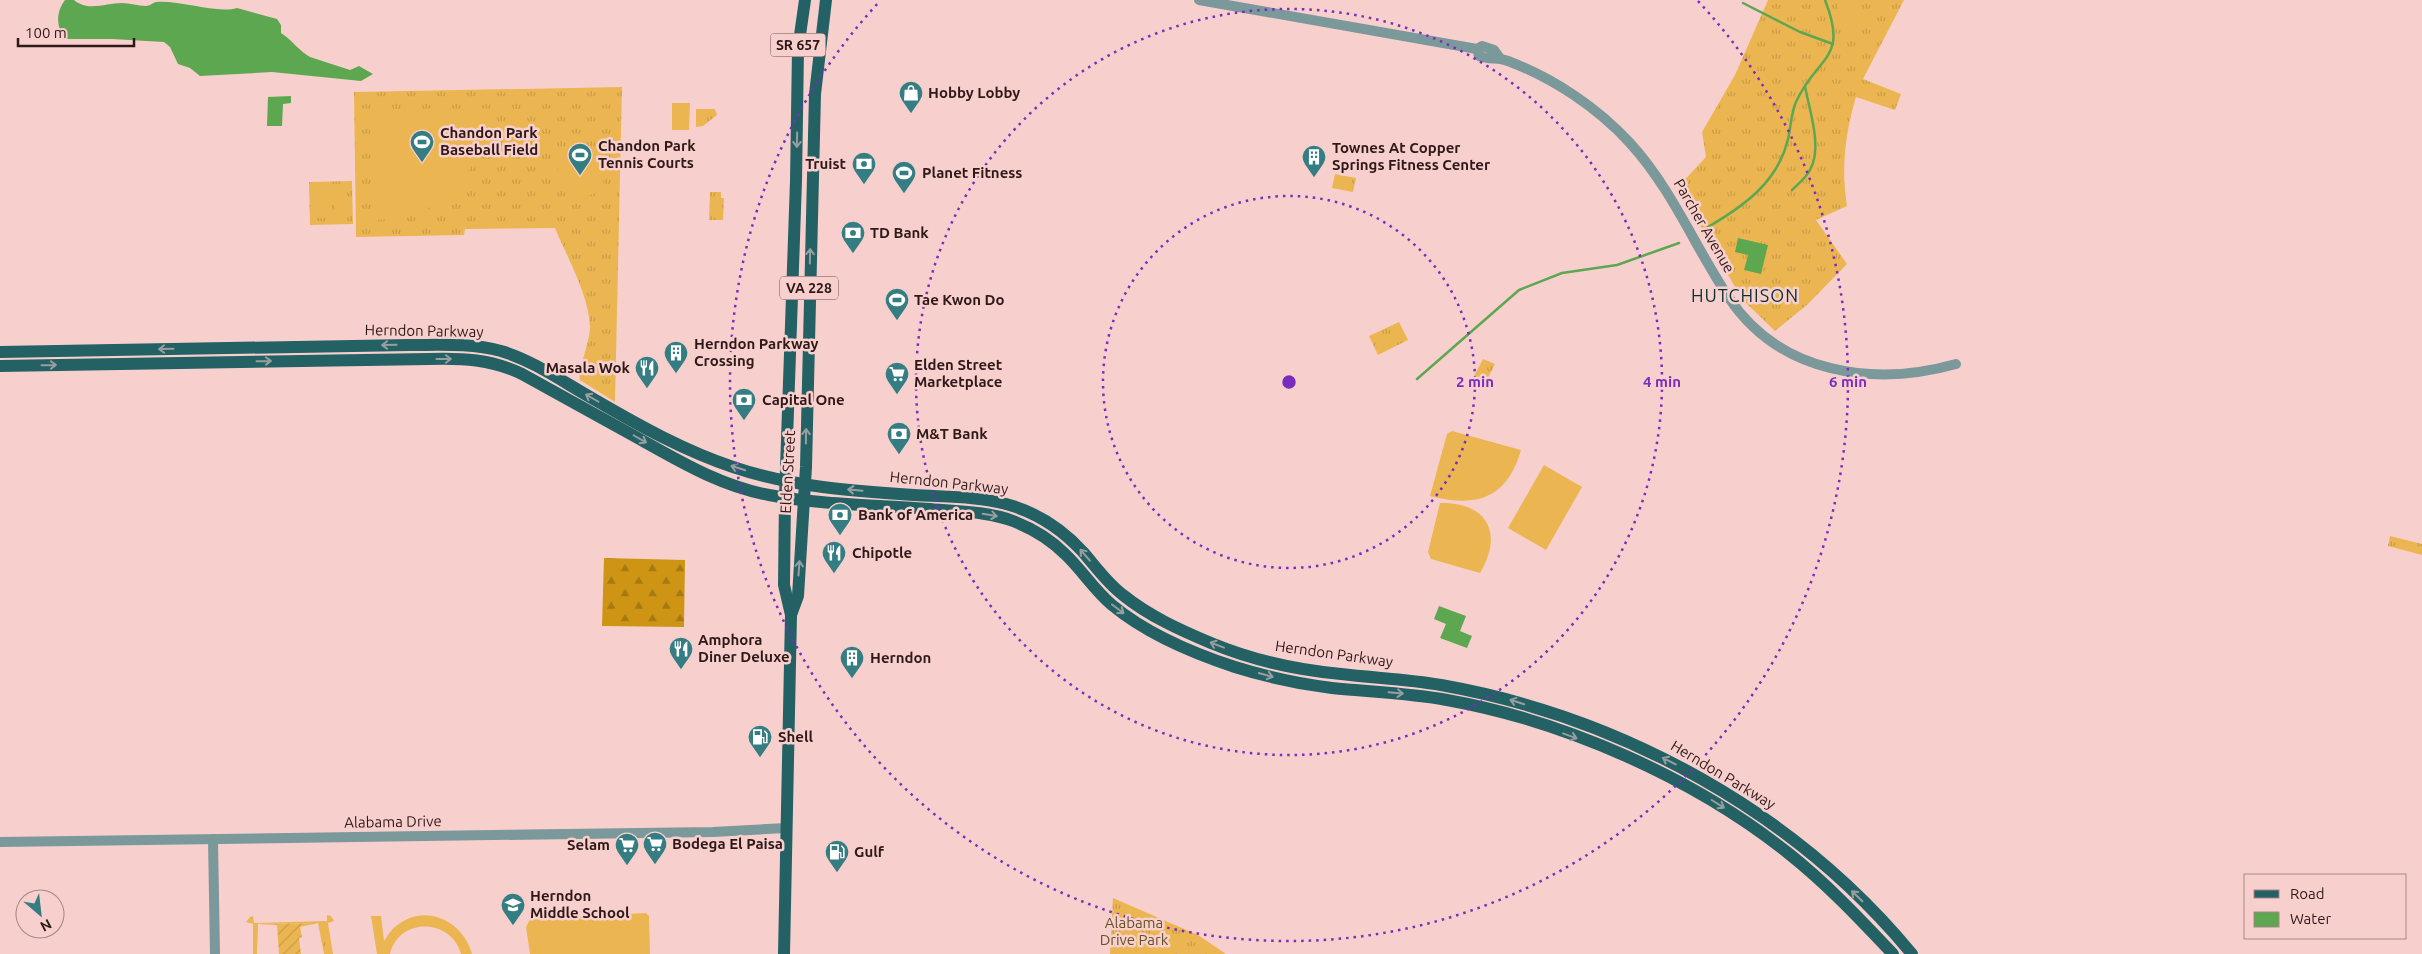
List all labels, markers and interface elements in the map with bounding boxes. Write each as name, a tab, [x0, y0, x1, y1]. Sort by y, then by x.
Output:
scale bar	[18, 15, 134, 47]
text: 100 m	[25, 24, 67, 41]
road number: SR 657	[770, 34, 826, 56]
shop icon: Hobby Lobby	[898, 80, 924, 114]
place label: Hobby Lobby	[928, 84, 1020, 101]
place label: Chandon Park Baseball Field	[440, 124, 538, 158]
sports icon: Chandon Park Baseball Field	[409, 129, 435, 163]
one-way arrow	[792, 132, 802, 148]
place label: Chandon Park Tennis Courts	[598, 137, 696, 171]
place label: Townes At Copper Springs Fitness Center	[1332, 139, 1491, 173]
sports icon: Chandon Park Tennis Courts	[567, 142, 593, 176]
building icon: Townes At Copper Springs Fitness Center	[1301, 144, 1327, 178]
bank icon: Truist	[851, 151, 877, 185]
place label: Truist	[805, 155, 847, 172]
sports icon: Planet Fitness	[891, 160, 917, 194]
place label: Planet Fitness	[922, 164, 1022, 181]
street label: Parcher Avenue	[1671, 176, 1738, 276]
bank icon: TD Bank	[840, 220, 866, 254]
place label: TD Bank	[870, 224, 929, 241]
one-way arrow	[805, 248, 815, 264]
road number: VA 228	[780, 276, 838, 300]
district label: HUTCHISON	[1691, 285, 1799, 305]
sports icon: Tae Kwon Do	[884, 287, 910, 321]
place label: Tae Kwon Do	[914, 291, 1005, 308]
street label: Herndon Parkway	[364, 321, 484, 340]
place label: Herndon Parkway Crossing	[694, 335, 819, 369]
one-way arrow	[381, 340, 398, 350]
building icon: Herndon Parkway Crossing	[663, 340, 689, 374]
one-way arrow	[158, 345, 174, 354]
one-way arrow	[436, 354, 452, 364]
restaurant icon: Masala Wok	[634, 355, 660, 389]
one-way arrow	[256, 356, 272, 366]
place label: Elden Street Marketplace	[914, 356, 1003, 390]
place label: Masala Wok	[546, 359, 631, 376]
one-way arrow	[40, 360, 56, 370]
supermarket icon: Elden Street Marketplace	[884, 361, 910, 395]
centre of rings	[1280, 373, 1298, 391]
text: 2 min	[1456, 373, 1494, 390]
text: 4 min	[1643, 373, 1681, 390]
text: 6 min	[1829, 373, 1867, 390]
bank icon: Capital One	[731, 387, 757, 421]
place label: Capital One	[762, 391, 845, 408]
one-way arrow	[585, 393, 599, 403]
bank icon: M&T Bank	[886, 421, 912, 455]
place label: M&T Bank	[916, 425, 988, 442]
one-way arrow	[801, 428, 811, 444]
street label: Elden Street	[777, 430, 798, 514]
one-way arrow	[632, 435, 646, 445]
one-way arrow	[730, 463, 746, 473]
street label: Herndon Parkway	[889, 468, 1009, 497]
one-way arrow	[847, 485, 863, 495]
bank icon: Bank of America	[827, 502, 853, 536]
place label: Bank of America	[858, 506, 973, 523]
one-way arrow	[982, 511, 998, 521]
restaurant icon: Chipotle	[821, 540, 847, 574]
place label: Chipotle	[852, 544, 912, 561]
one-way arrow	[1079, 548, 1091, 561]
one-way arrow	[795, 560, 804, 576]
one-way arrow	[1111, 604, 1125, 614]
place label: Amphora Diner Deluxe	[698, 631, 790, 665]
restaurant icon: Amphora Diner Deluxe	[668, 636, 694, 670]
street label: Herndon Parkway	[1274, 637, 1394, 670]
one-way arrow	[1210, 640, 1225, 649]
building icon: Herndon	[839, 645, 865, 679]
place label: Herndon	[870, 649, 931, 666]
one-way arrow	[1257, 671, 1273, 681]
one-way arrow	[1388, 689, 1404, 698]
one-way arrow	[1510, 697, 1526, 707]
fuel station icon: Shell	[747, 724, 773, 758]
place label: Shell	[778, 728, 813, 745]
one-way arrow	[1562, 732, 1578, 741]
street label: Herndon Parkway	[1668, 737, 1779, 812]
one-way arrow	[1662, 756, 1677, 765]
one-way arrow	[1710, 799, 1724, 809]
street label: Alabama Drive	[344, 812, 442, 831]
supermarket icon: Bodega El Paisa	[642, 831, 668, 865]
supermarket icon: Selam	[614, 832, 640, 866]
place label: Bodega El Paisa	[672, 835, 783, 852]
place label: Selam	[567, 836, 610, 853]
fuel station icon: Gulf	[824, 839, 850, 873]
place label: Gulf	[854, 843, 885, 860]
legend	[2244, 874, 2407, 939]
text: Road	[2290, 885, 2325, 902]
place label: Herndon Middle School	[530, 887, 630, 921]
north arrow	[15, 889, 65, 939]
one-way arrow	[1851, 890, 1864, 902]
school or university icon: Herndon Middle School	[500, 892, 526, 926]
text: Water	[2290, 910, 2331, 927]
park label: Alabama Drive Park	[1100, 914, 1169, 948]
text: N	[38, 916, 54, 935]

